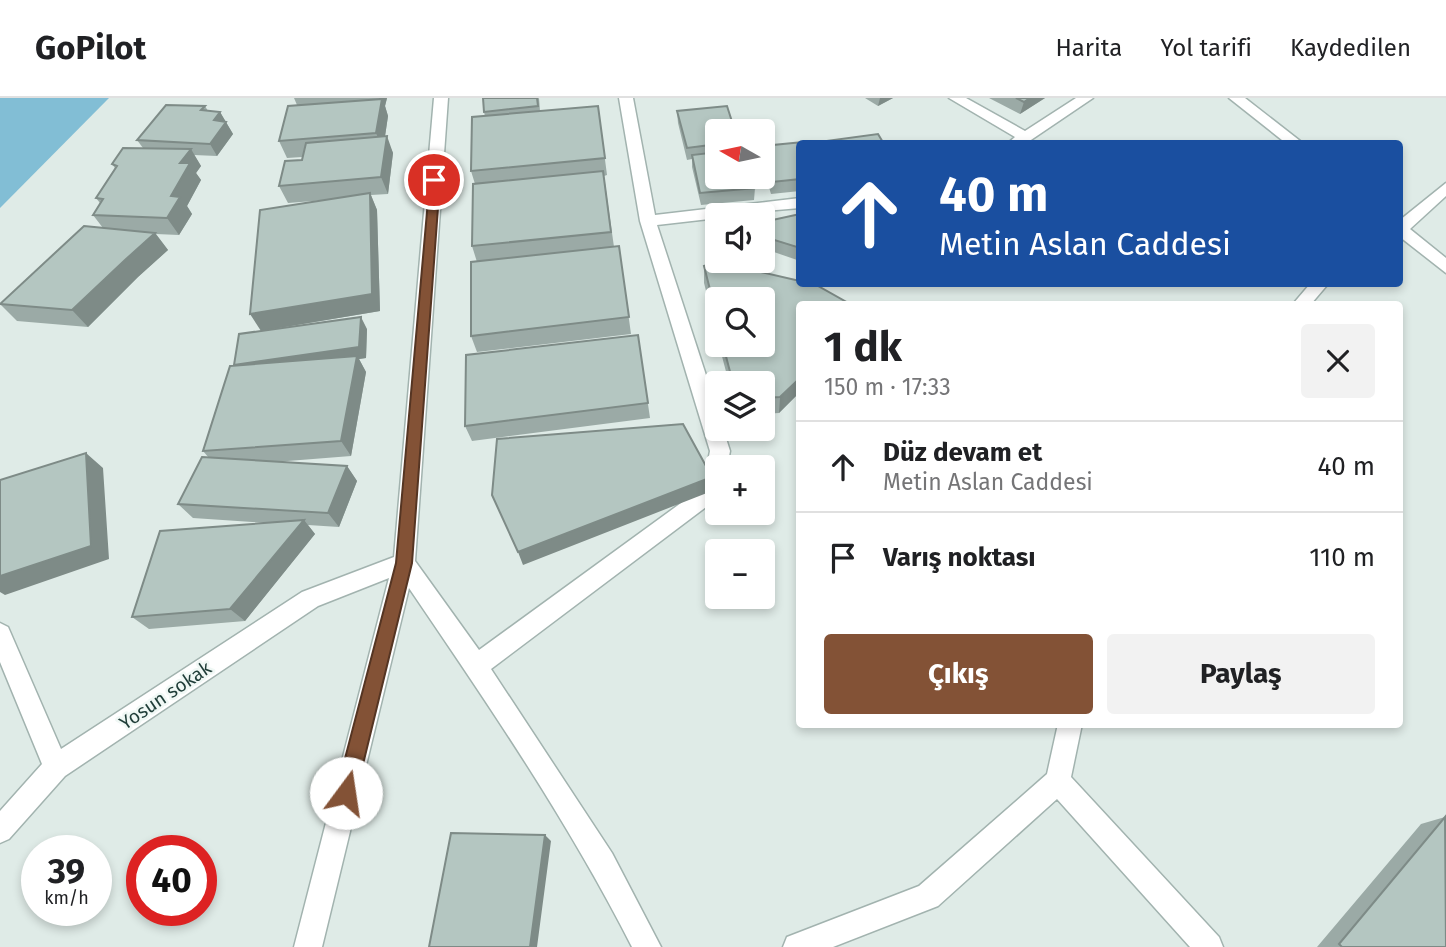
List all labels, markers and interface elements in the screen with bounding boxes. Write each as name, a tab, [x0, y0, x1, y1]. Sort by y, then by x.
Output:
text: GoPilot	[35, 28, 146, 68]
text: Harita	[1055, 34, 1122, 62]
text: Yol tarifi	[1160, 34, 1252, 62]
text: Kaydedilen	[1290, 34, 1411, 62]
north arrow	[705, 119, 775, 189]
map controls	[705, 119, 775, 609]
pin	[404, 150, 464, 210]
icon: arrive	[415, 161, 453, 199]
text: 40 m	[939, 165, 1048, 224]
icon: ahead	[824, 168, 915, 259]
button: sound	[705, 203, 775, 273]
text: Metin Aslan Caddesi	[939, 225, 1231, 263]
button: search	[705, 287, 775, 357]
text: 1 dk	[824, 322, 902, 372]
button: close	[1301, 324, 1375, 398]
button: layers	[705, 371, 775, 441]
text: 150 m · 17:33	[824, 373, 951, 401]
text: Düz devam et	[883, 437, 1042, 468]
icon: ahead	[824, 448, 862, 486]
text: 40 m	[1317, 451, 1375, 482]
button: +	[705, 455, 775, 525]
text: Metin Aslan Caddesi	[883, 468, 1093, 496]
button: −	[705, 539, 775, 609]
icon: arrive	[824, 539, 862, 577]
text: Varış noktası	[883, 542, 1036, 573]
text: 110 m	[1309, 542, 1375, 573]
button: Çıkış	[824, 634, 1093, 714]
button: Paylaş	[1107, 634, 1375, 714]
street label: Yosun sokak	[115, 656, 216, 735]
position arrow	[309, 756, 383, 830]
speed limit sign: 40	[126, 835, 217, 926]
text: 39	[48, 850, 85, 892]
text: km/h	[44, 887, 89, 909]

